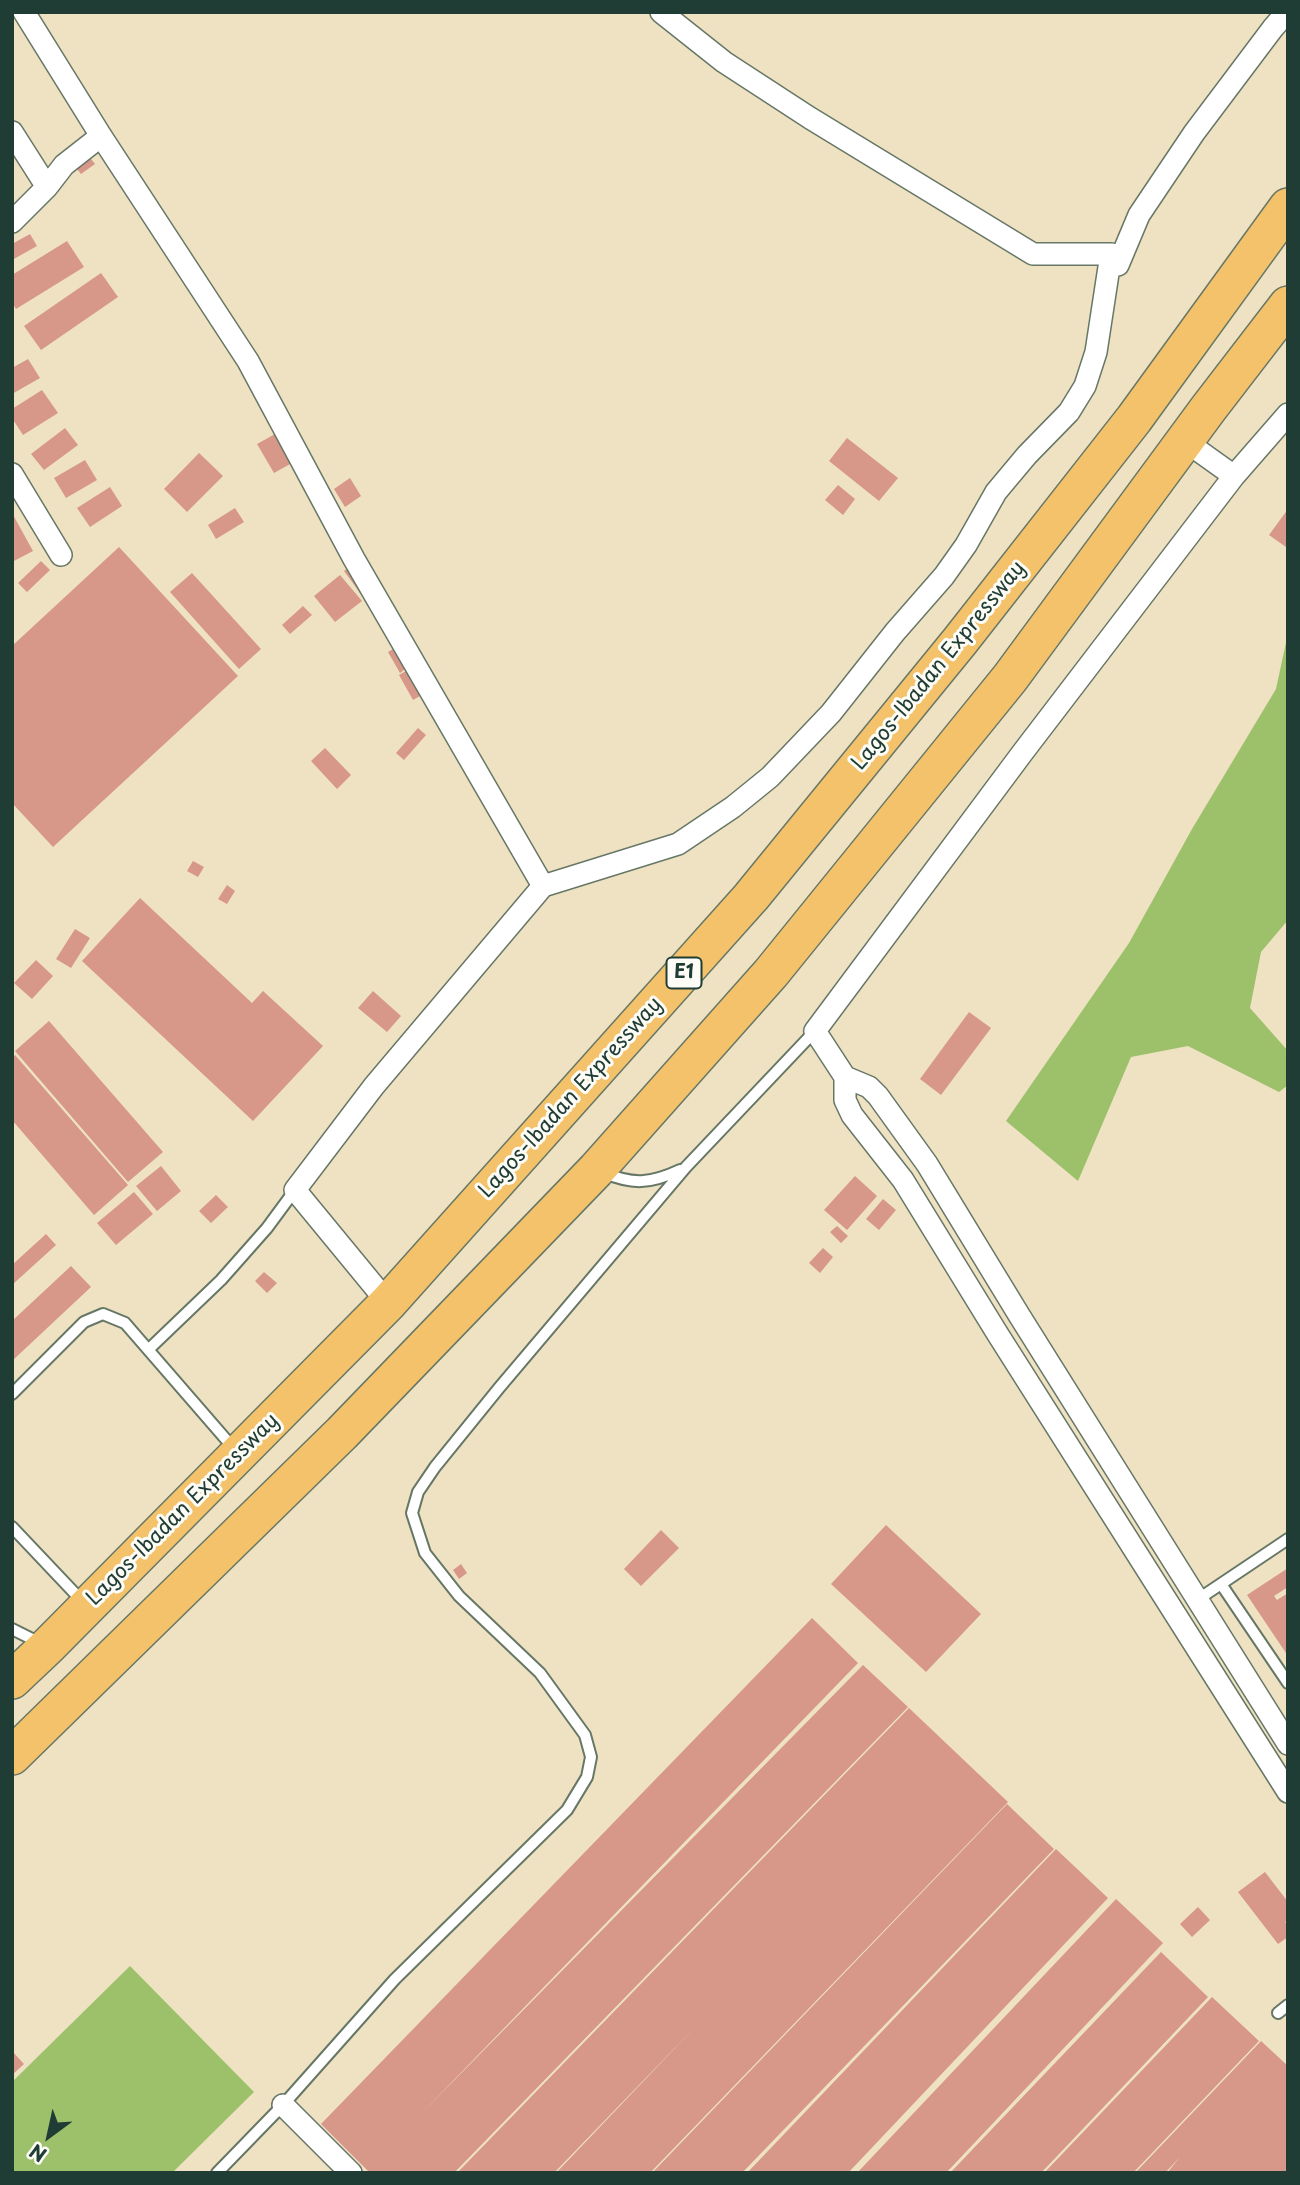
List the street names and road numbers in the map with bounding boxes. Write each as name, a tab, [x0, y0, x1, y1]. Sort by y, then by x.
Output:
street label: Lagos-Ibadan Expressway	[847, 556, 1031, 776]
road number: E1	[666, 958, 702, 988]
street label: Lagos-Ibadan Expressway	[474, 992, 668, 1204]
street label: Lagos-Ibadan Expressway	[82, 1409, 284, 1611]

